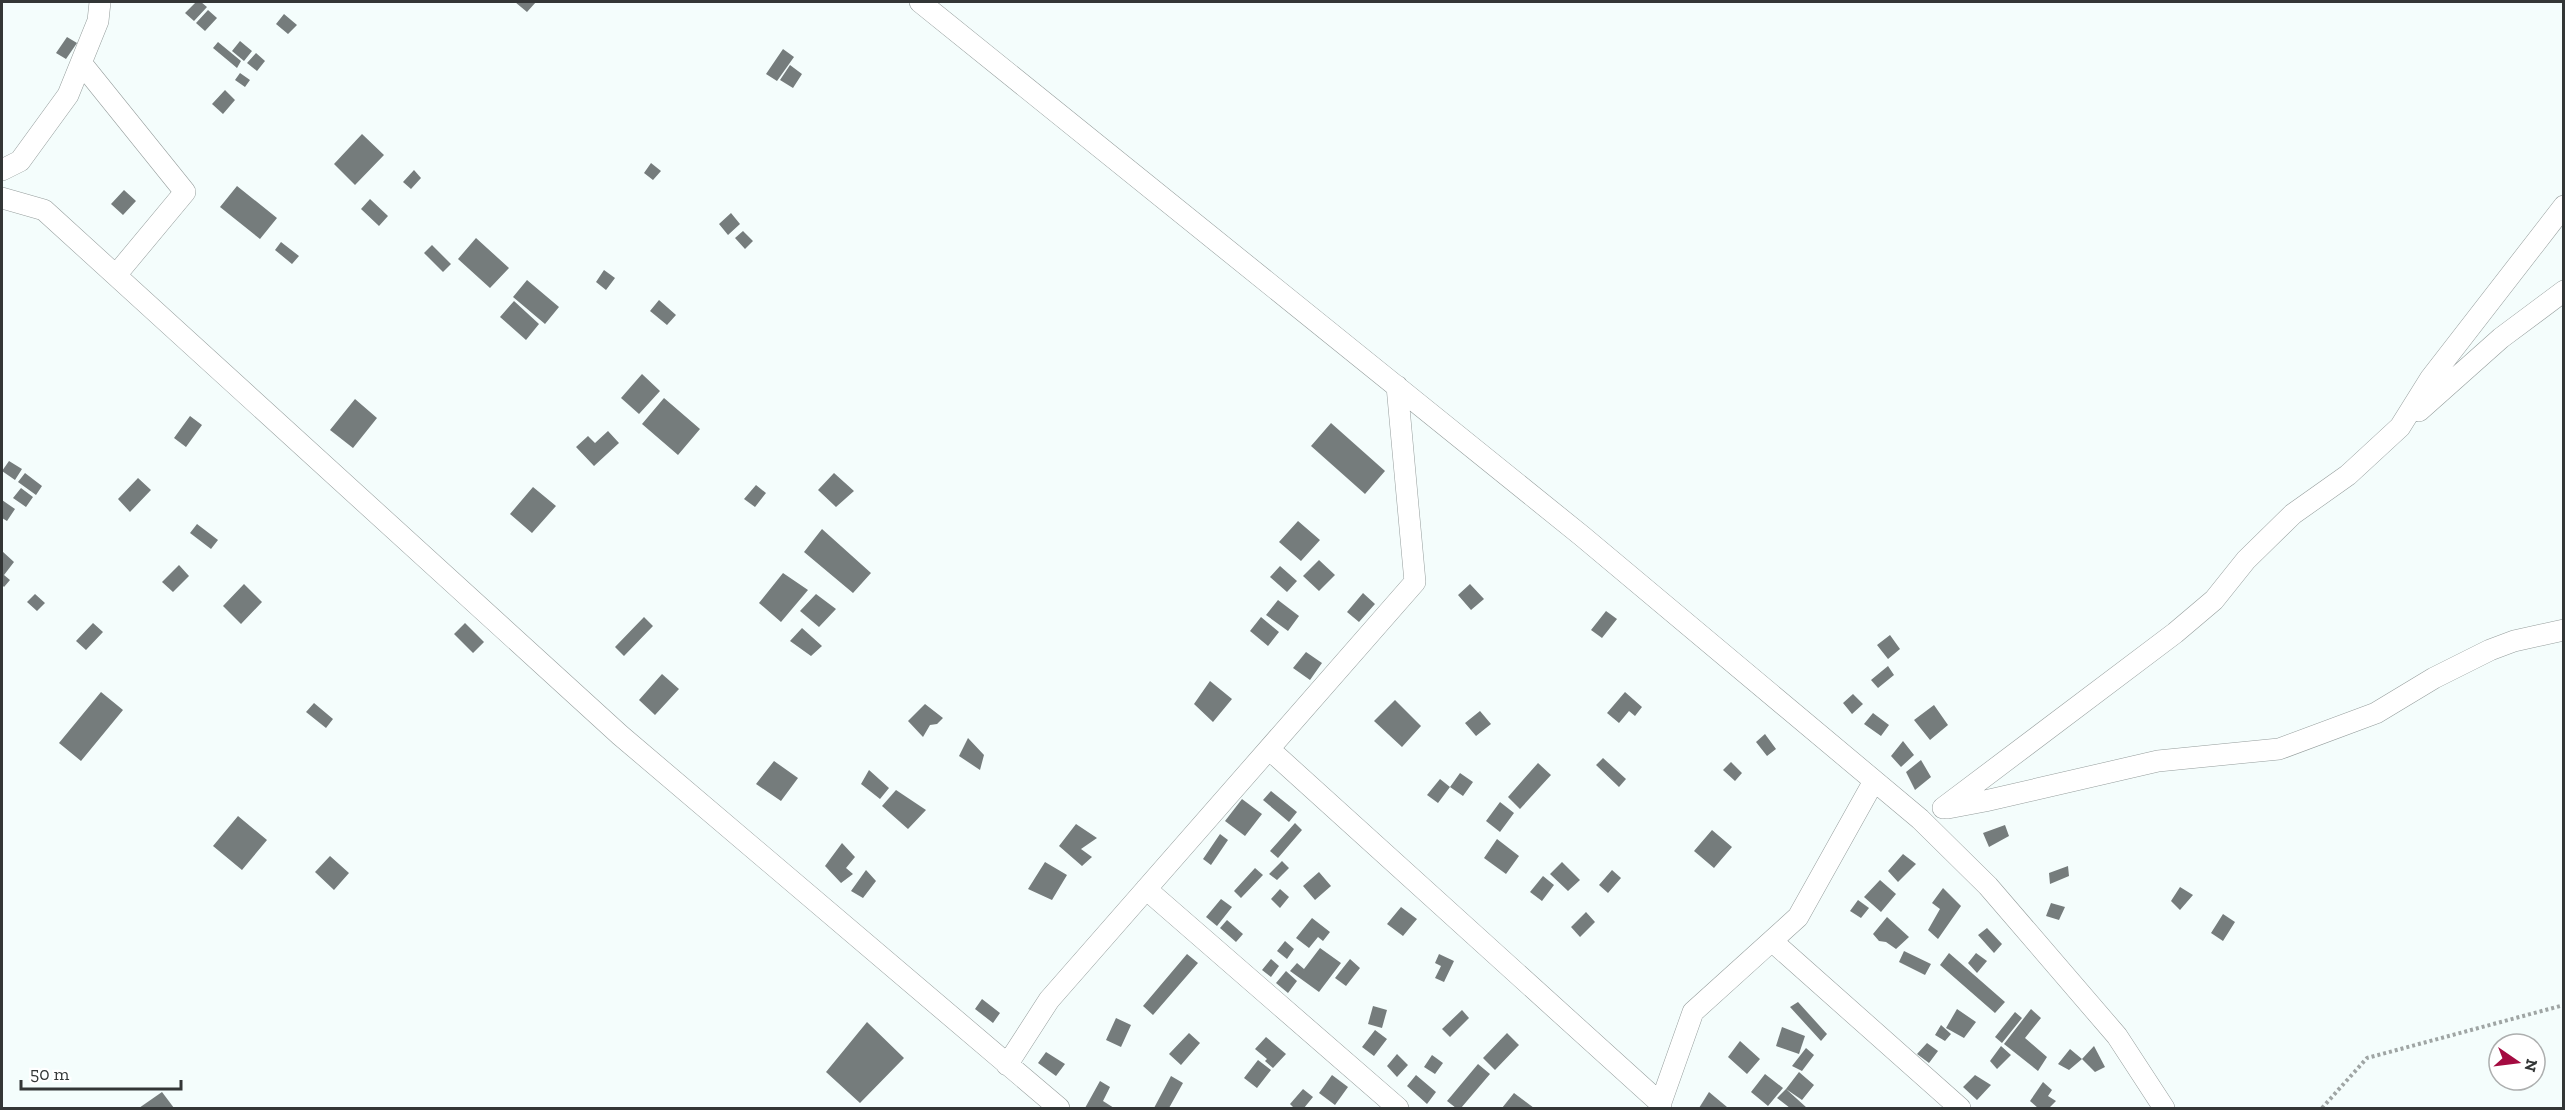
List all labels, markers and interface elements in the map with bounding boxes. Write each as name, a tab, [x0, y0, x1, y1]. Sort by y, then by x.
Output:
north arrow	[2487, 1032, 2547, 1092]
scale bar	[21, 1053, 182, 1091]
text: N	[2520, 1057, 2542, 1074]
text: 50 m	[30, 1063, 70, 1085]

